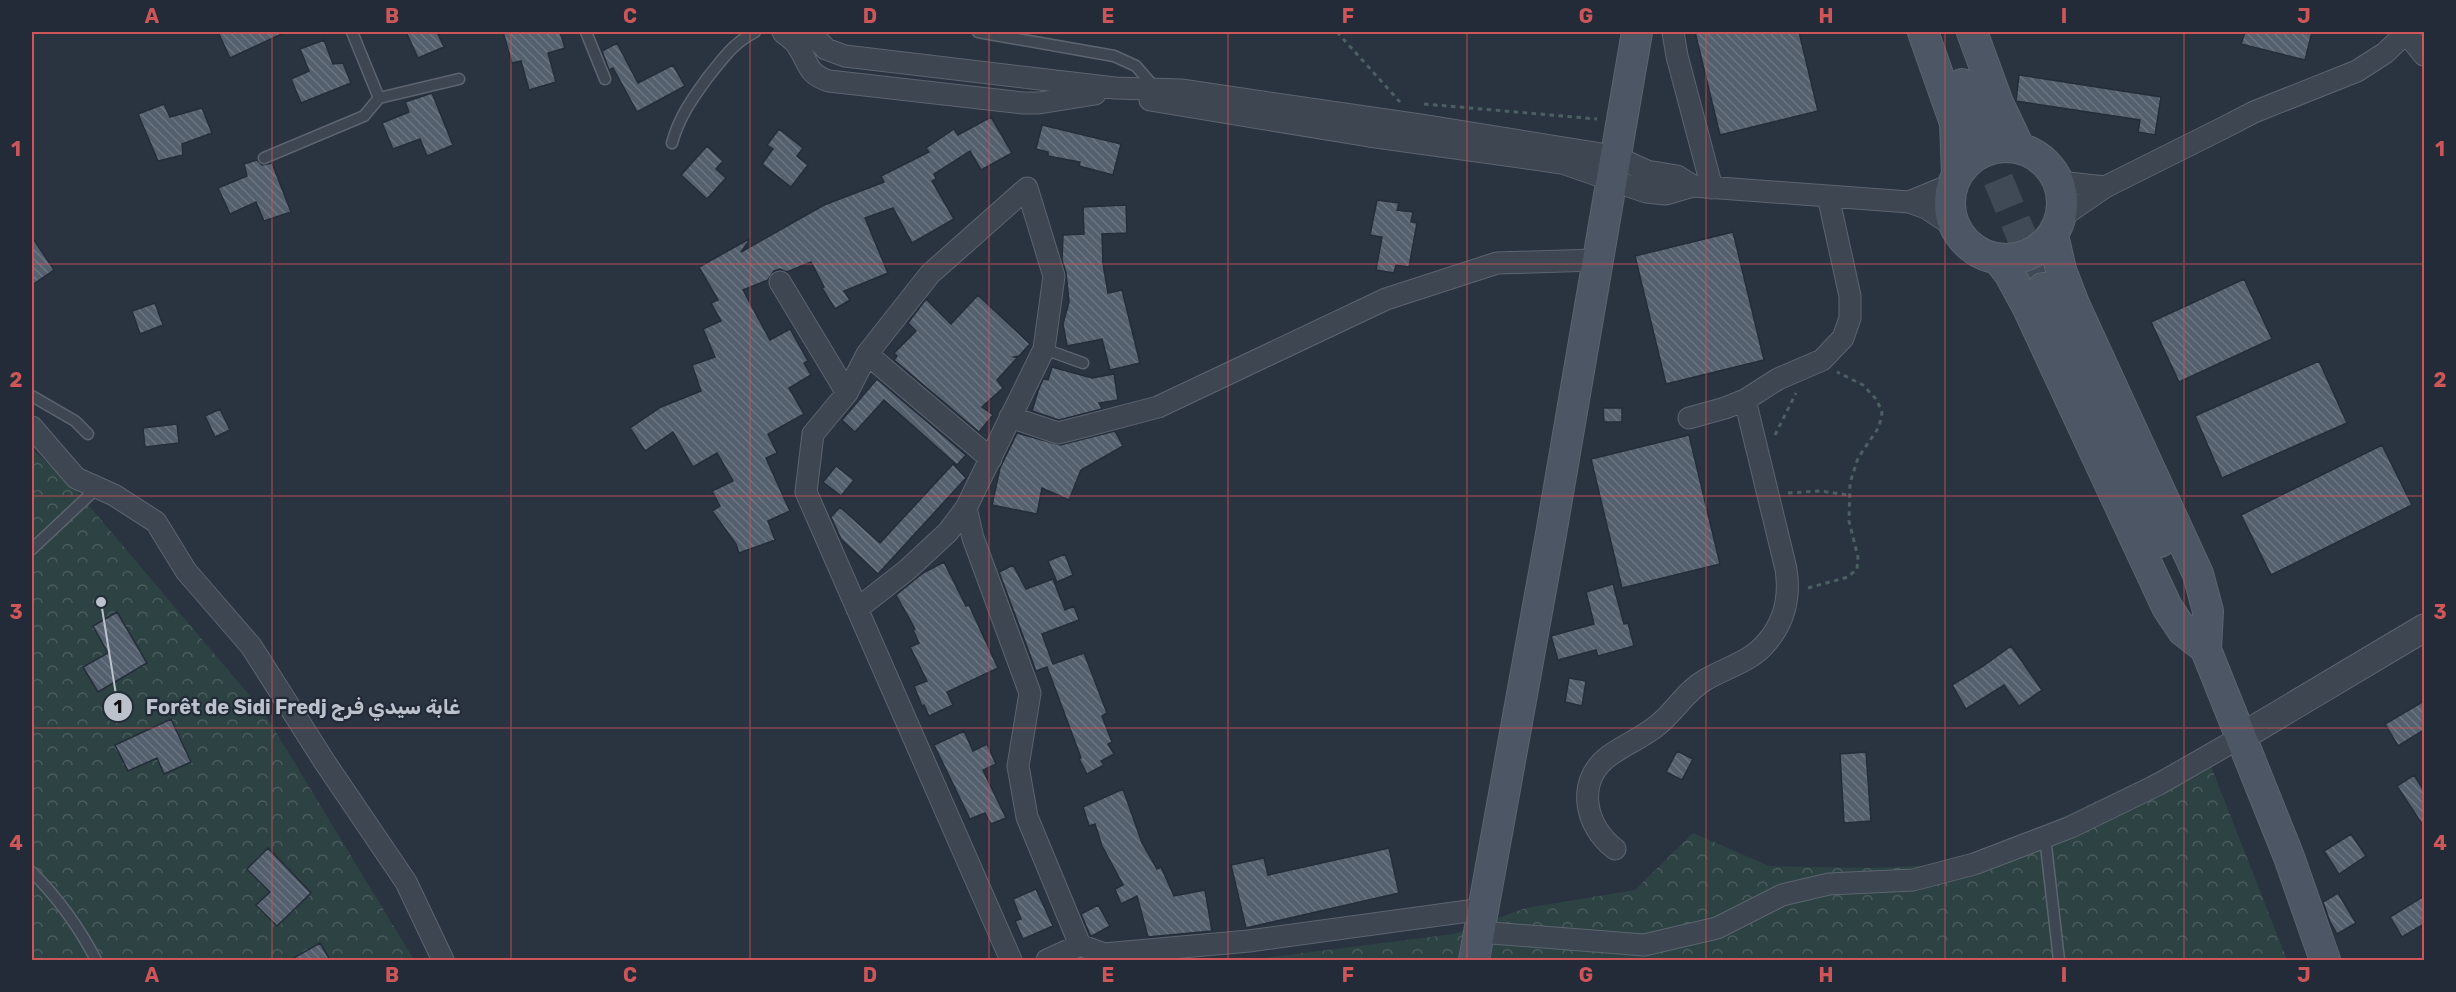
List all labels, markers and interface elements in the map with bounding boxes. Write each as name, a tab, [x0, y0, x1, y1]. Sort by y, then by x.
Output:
text: A	[145, 4, 160, 28]
text: B	[385, 4, 399, 28]
text: C	[623, 4, 637, 28]
text: D	[863, 4, 877, 28]
text: E	[1102, 4, 1114, 28]
text: F	[1342, 4, 1354, 28]
text: G	[1579, 4, 1593, 28]
text: H	[1819, 4, 1833, 28]
text: I	[2061, 4, 2067, 28]
text: J	[2297, 4, 2311, 28]
text: 1	[11, 137, 21, 161]
text: 1	[2435, 137, 2445, 161]
text: 2	[10, 368, 23, 392]
text: 2	[2434, 368, 2447, 392]
text: 3	[9, 600, 23, 624]
text: 3	[2433, 600, 2447, 624]
callout: Forêt de Sidi Fredj غابة سيدي فرج	[103, 688, 472, 726]
text: Forêt de Sidi Fredj غابة سيدي فرج	[146, 695, 460, 721]
text: 1	[114, 696, 122, 718]
text: 4	[9, 831, 23, 855]
text: 4	[2433, 831, 2447, 855]
text: A	[145, 963, 160, 987]
text: B	[385, 963, 399, 987]
text: C	[623, 963, 637, 987]
text: D	[863, 963, 877, 987]
text: E	[1102, 963, 1114, 987]
text: F	[1342, 963, 1354, 987]
text: G	[1579, 963, 1593, 987]
text: H	[1819, 963, 1833, 987]
text: I	[2061, 963, 2067, 987]
text: J	[2297, 963, 2311, 987]

